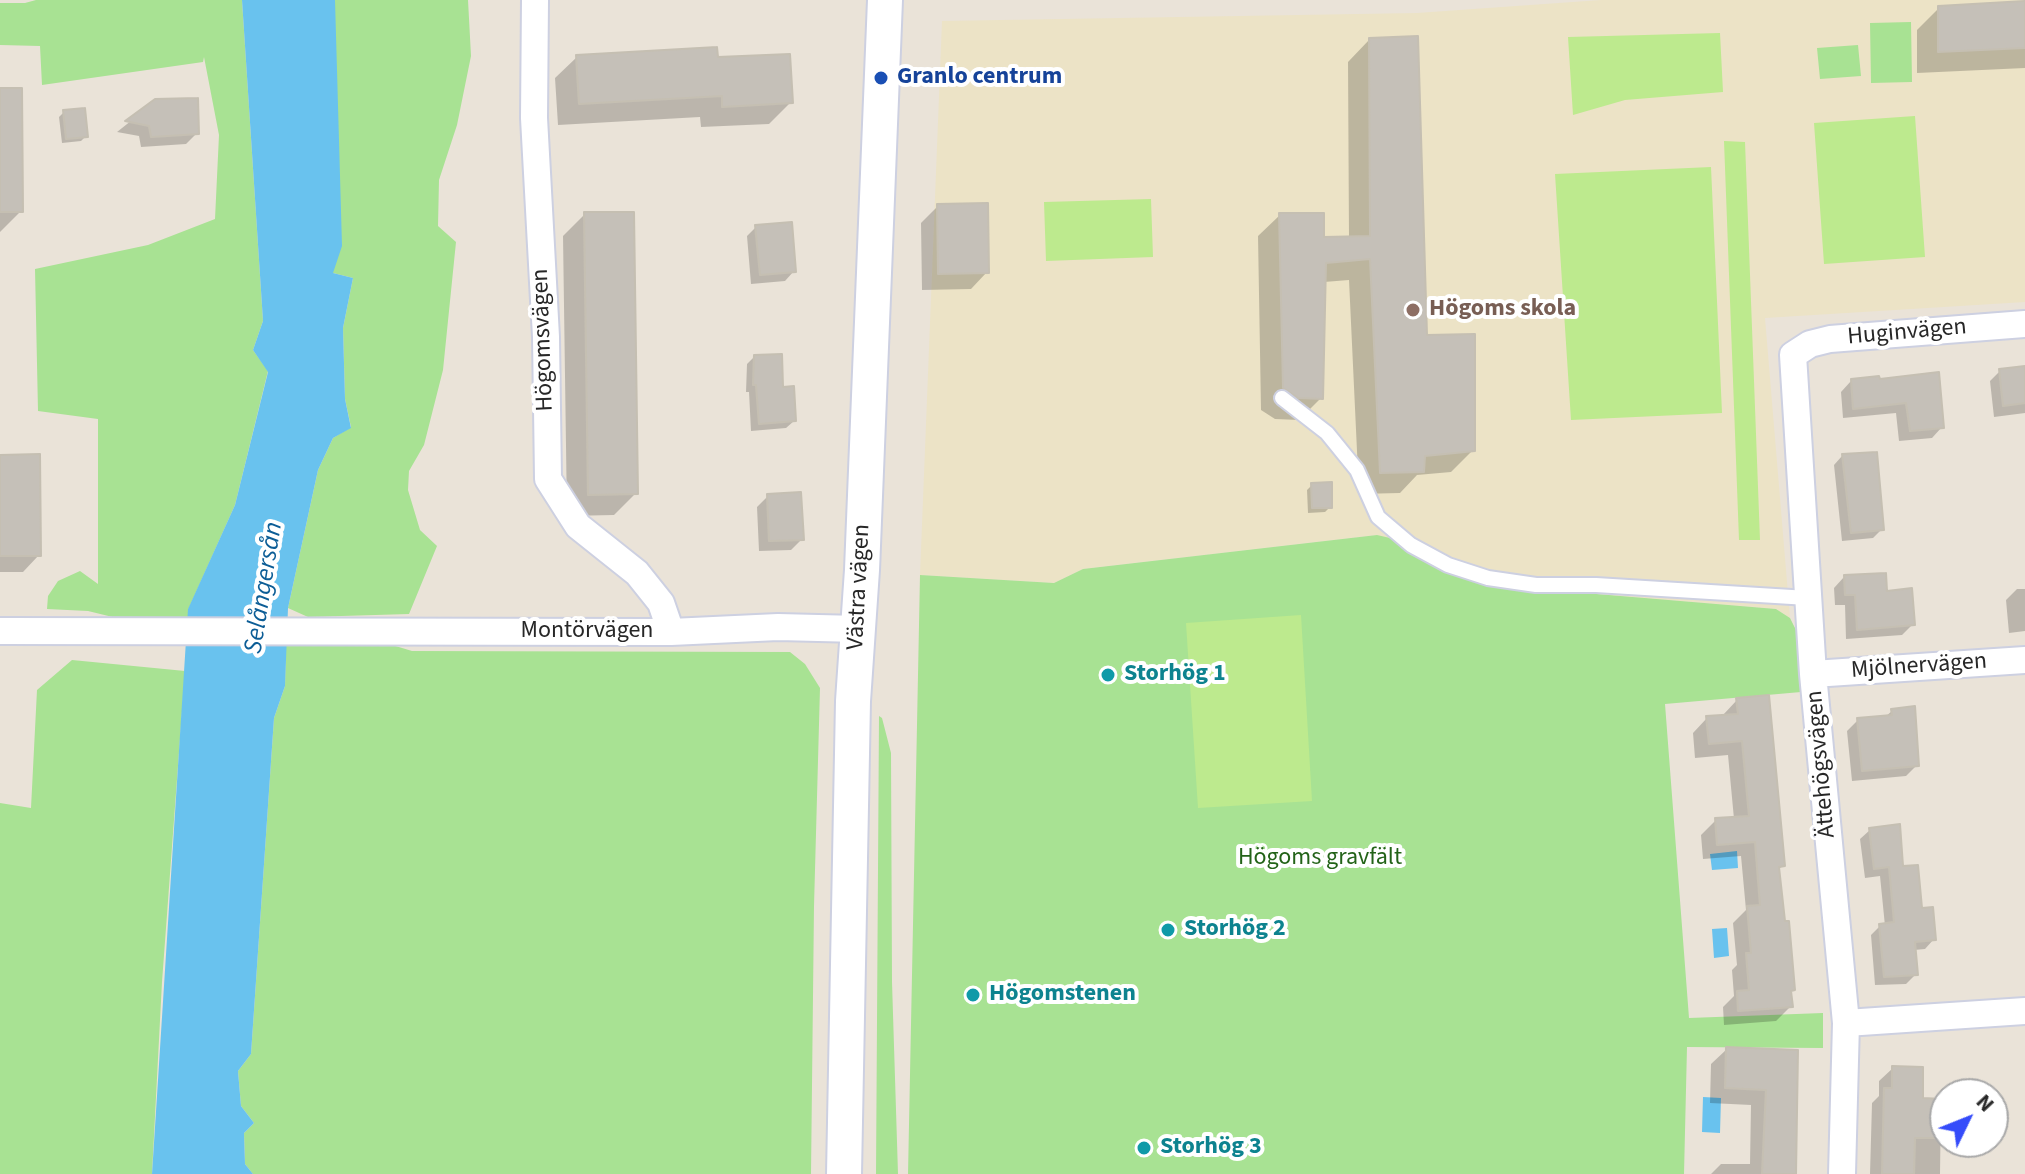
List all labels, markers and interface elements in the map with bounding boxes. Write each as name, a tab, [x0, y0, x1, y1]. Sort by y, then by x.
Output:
place label: Granlo centrum	[897, 64, 1062, 92]
marker: Granlo centrum	[872, 69, 890, 87]
street label: Högomsvägen	[527, 268, 561, 412]
place label: Högoms skola	[1429, 296, 1576, 324]
marker: Högoms skola	[1404, 301, 1422, 319]
street label: Huginvägen	[1846, 313, 1968, 353]
water label: Selångersån	[239, 520, 291, 656]
street label: Västra vägen	[842, 523, 878, 651]
street label: Montörvägen	[521, 618, 653, 646]
street label: Mjölnervägen	[1850, 648, 1988, 686]
place label: Storhög 1	[1124, 661, 1226, 689]
marker: Storhög 1	[1099, 666, 1117, 684]
street label: Ättehögsvägen	[1801, 689, 1843, 839]
park label: Högoms gravfält	[1238, 845, 1402, 873]
place label: Storhög 2	[1184, 916, 1286, 944]
marker: Storhög 2	[1159, 921, 1177, 939]
place label: Högomstenen	[989, 981, 1136, 1009]
marker: Högomstenen	[964, 986, 982, 1004]
north arrow	[1929, 1078, 2009, 1158]
text: N	[1968, 1087, 2002, 1119]
place label: Storhög 3	[1160, 1134, 1262, 1162]
marker: Storhög 3	[1135, 1139, 1153, 1157]

